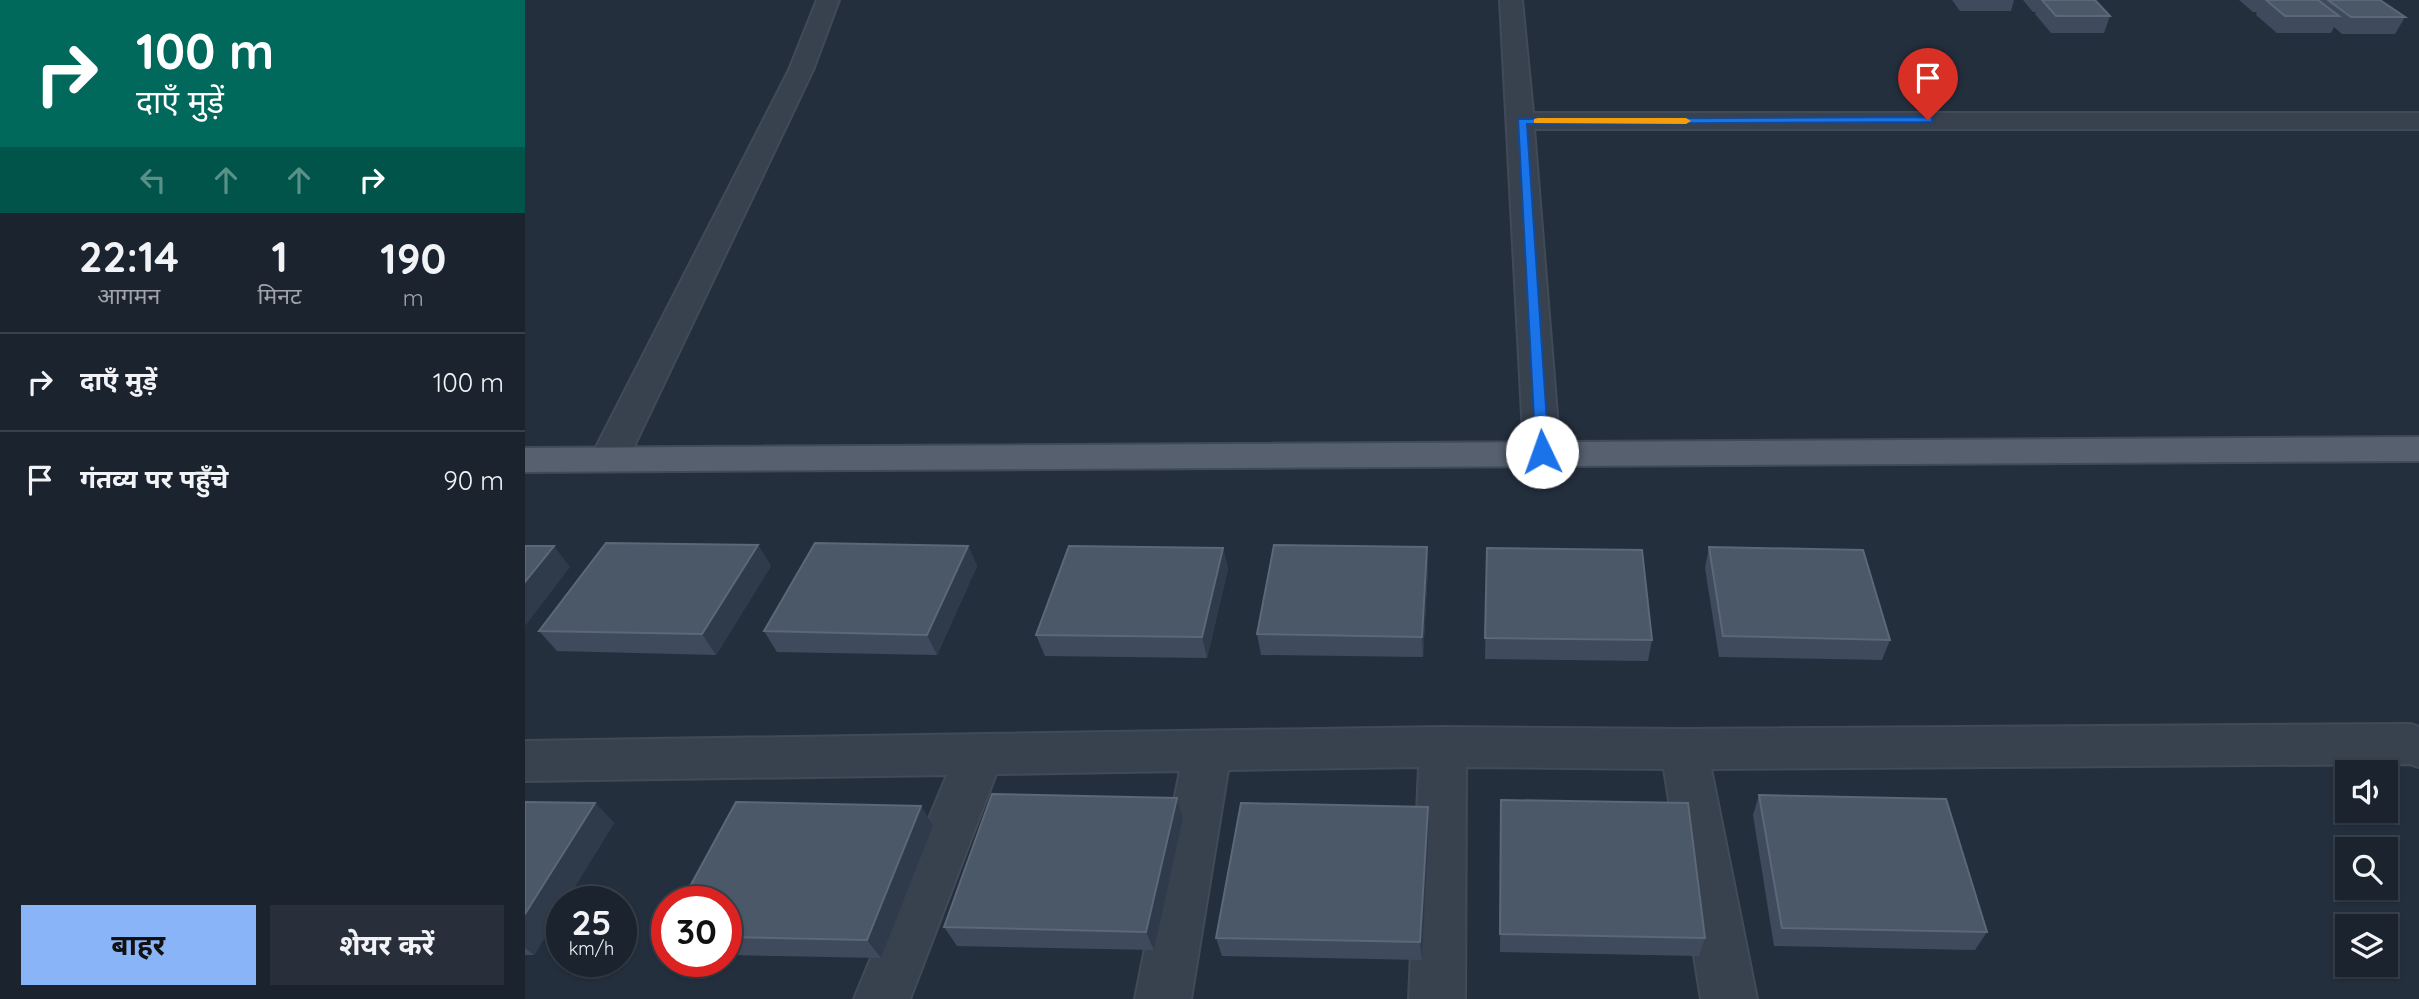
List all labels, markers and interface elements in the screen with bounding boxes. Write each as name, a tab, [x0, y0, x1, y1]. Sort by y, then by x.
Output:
text: 100 m	[136, 20, 274, 81]
icon: right	[21, 28, 112, 119]
pin	[1898, 48, 1958, 120]
icon: arrive	[1909, 59, 1947, 97]
text: दाएँ मुड़ें	[136, 81, 224, 121]
icon: left	[134, 161, 172, 199]
icon: ahead	[207, 161, 245, 199]
icon: ahead	[280, 161, 318, 199]
icon: right	[353, 161, 391, 199]
text: 22:14	[79, 230, 179, 283]
text: 1	[271, 230, 288, 283]
text: 190	[380, 232, 446, 285]
text: आगमन	[97, 281, 160, 310]
text: मिनट	[258, 281, 302, 310]
text: m	[403, 283, 424, 312]
icon: right	[21, 363, 59, 401]
text: दाएँ मुड़ें	[80, 364, 157, 397]
text: 100 m	[433, 366, 504, 399]
position arrow	[1505, 415, 1579, 489]
icon: arrive	[21, 461, 59, 499]
text: गंतव्य पर पहुँचे	[80, 462, 228, 495]
text: 90 m	[443, 464, 504, 497]
map controls	[2335, 760, 2398, 977]
button: sound	[2335, 760, 2398, 823]
button: search	[2335, 837, 2398, 900]
speed limit sign: 30	[651, 886, 742, 977]
text: 25	[571, 900, 612, 944]
button: बाहर	[21, 905, 256, 985]
button: शेयर करें	[270, 905, 504, 985]
button: layers	[2335, 914, 2398, 977]
text: km/h	[569, 937, 614, 960]

